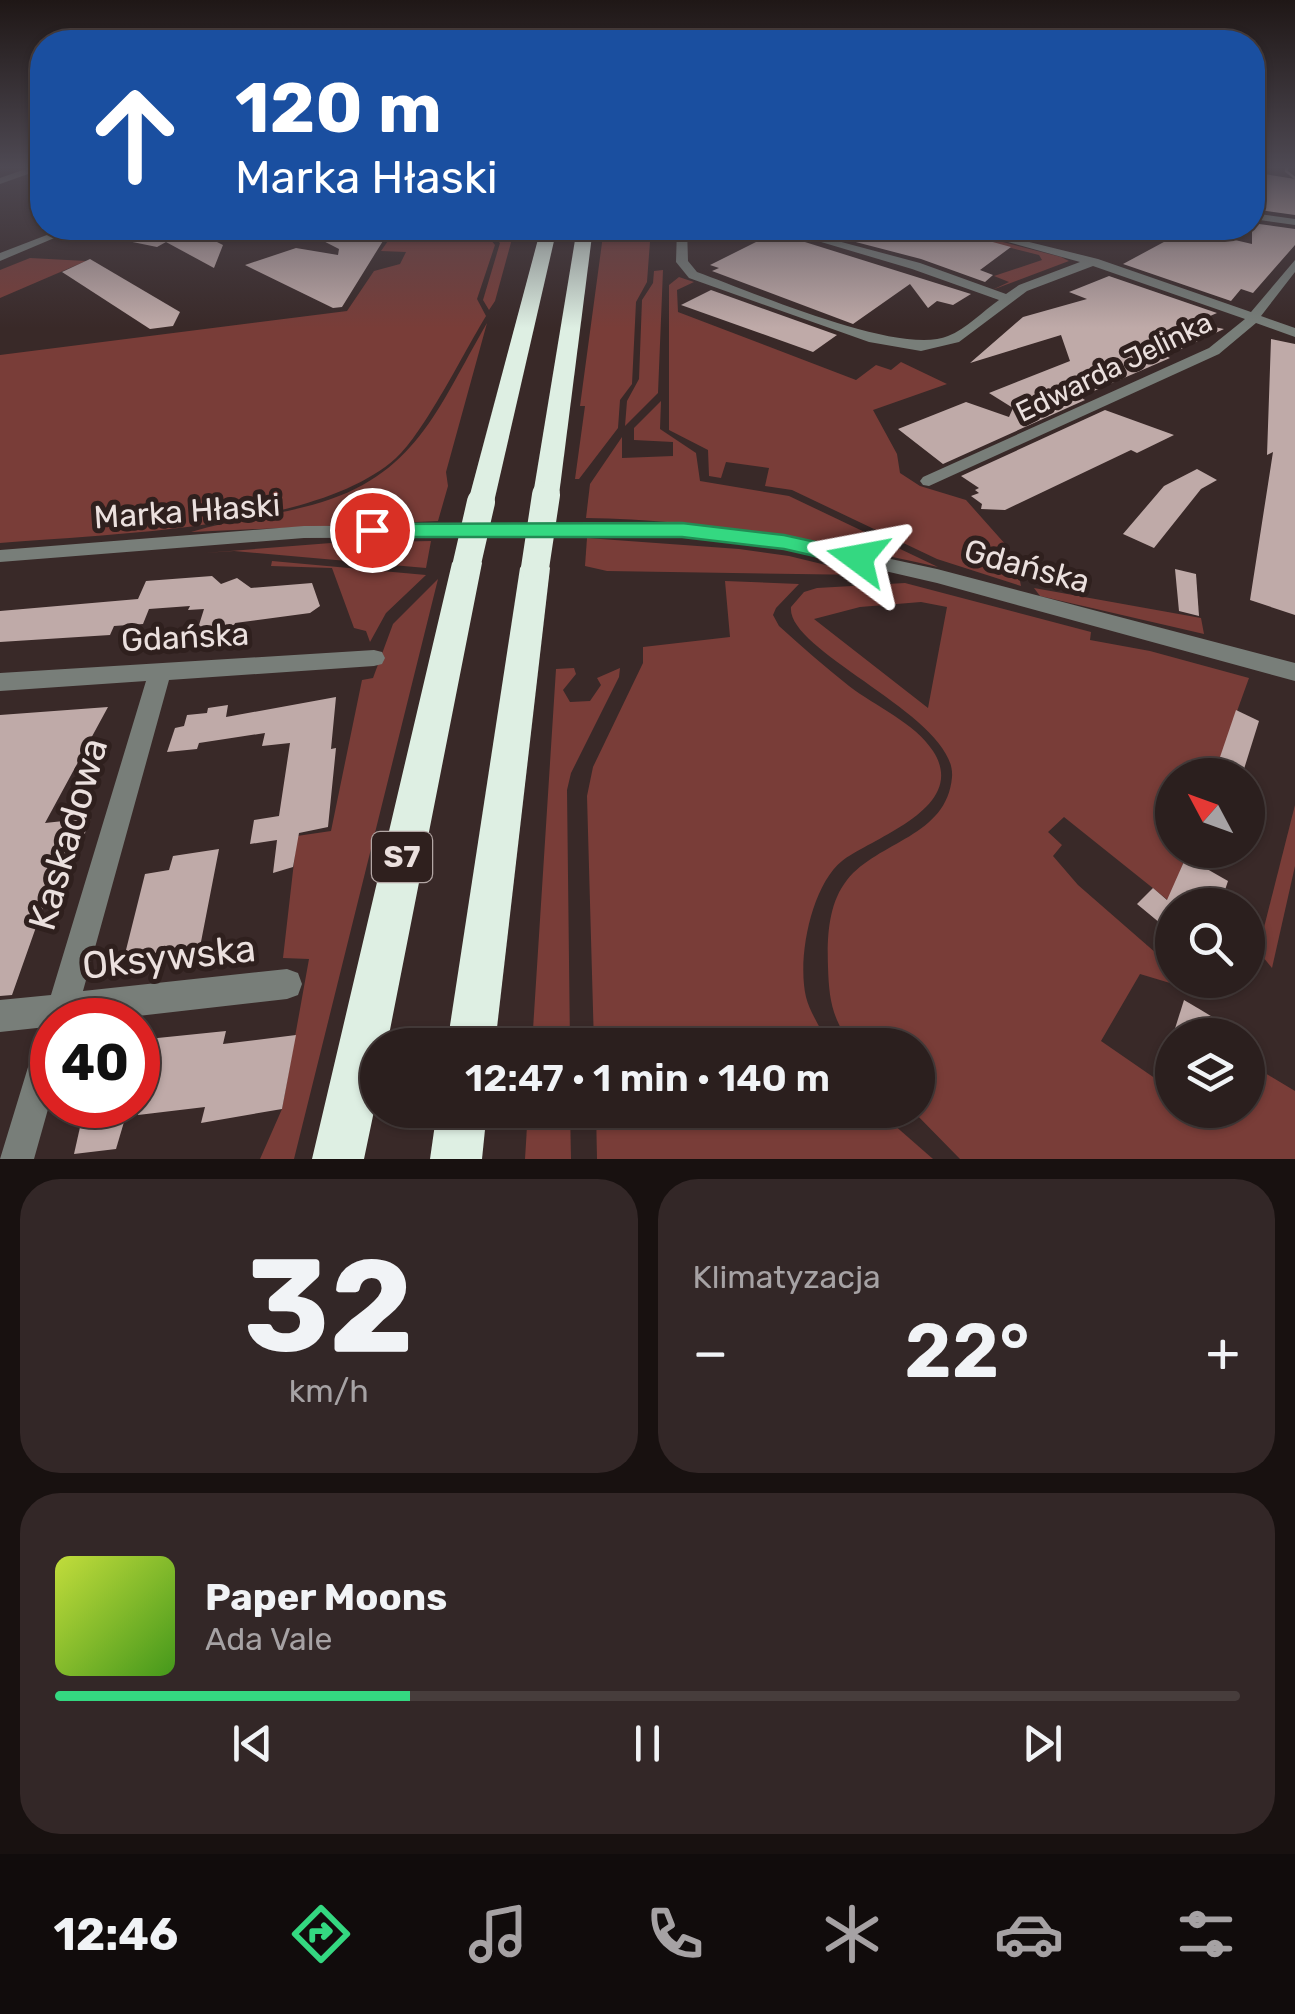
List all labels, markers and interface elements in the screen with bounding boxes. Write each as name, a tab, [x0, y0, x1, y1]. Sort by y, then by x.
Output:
text: 120 m	[235, 67, 442, 150]
icon: ahead	[70, 70, 200, 200]
text: Marka Hłaski	[235, 151, 498, 204]
street label: Edwarda Jelinka	[1011, 305, 1217, 429]
street label: Marka Hłaski	[92, 486, 282, 536]
pin	[330, 488, 415, 573]
icon: arrive	[345, 503, 400, 558]
position arrow	[806, 506, 910, 610]
street label: Gdańska	[960, 531, 1094, 601]
street label: Gdańska	[120, 615, 250, 659]
street label: Kaskadowa	[19, 733, 117, 935]
north arrow	[1155, 758, 1265, 868]
map controls	[1155, 758, 1265, 1128]
road number: S7	[372, 832, 432, 882]
button: search	[1155, 888, 1265, 998]
street label: Oksywska	[80, 925, 258, 989]
speed limit sign: 40	[30, 998, 160, 1128]
button: layers	[1155, 1018, 1265, 1128]
text: 12:47 · 1 min · 140 m	[465, 1055, 830, 1101]
text: 32	[244, 1229, 414, 1384]
text: Klimatyzacja	[693, 1258, 881, 1296]
text: 22°	[904, 1307, 1030, 1396]
text: −	[693, 1320, 728, 1385]
text: +	[1206, 1320, 1240, 1385]
text: km/h	[289, 1372, 369, 1410]
text: Paper Moons	[205, 1574, 447, 1620]
text: Ada Vale	[205, 1620, 332, 1658]
icon: previous	[225, 1716, 280, 1771]
icon: pause	[620, 1716, 675, 1771]
icon: next	[1015, 1716, 1070, 1771]
icon: directions	[286, 1899, 356, 1969]
icon: music	[463, 1899, 533, 1969]
icon: phone	[640, 1899, 710, 1969]
icon: climate	[817, 1899, 887, 1969]
icon: car	[994, 1899, 1064, 1969]
icon: filters	[1171, 1899, 1241, 1969]
text: 12:46	[54, 1908, 178, 1961]

